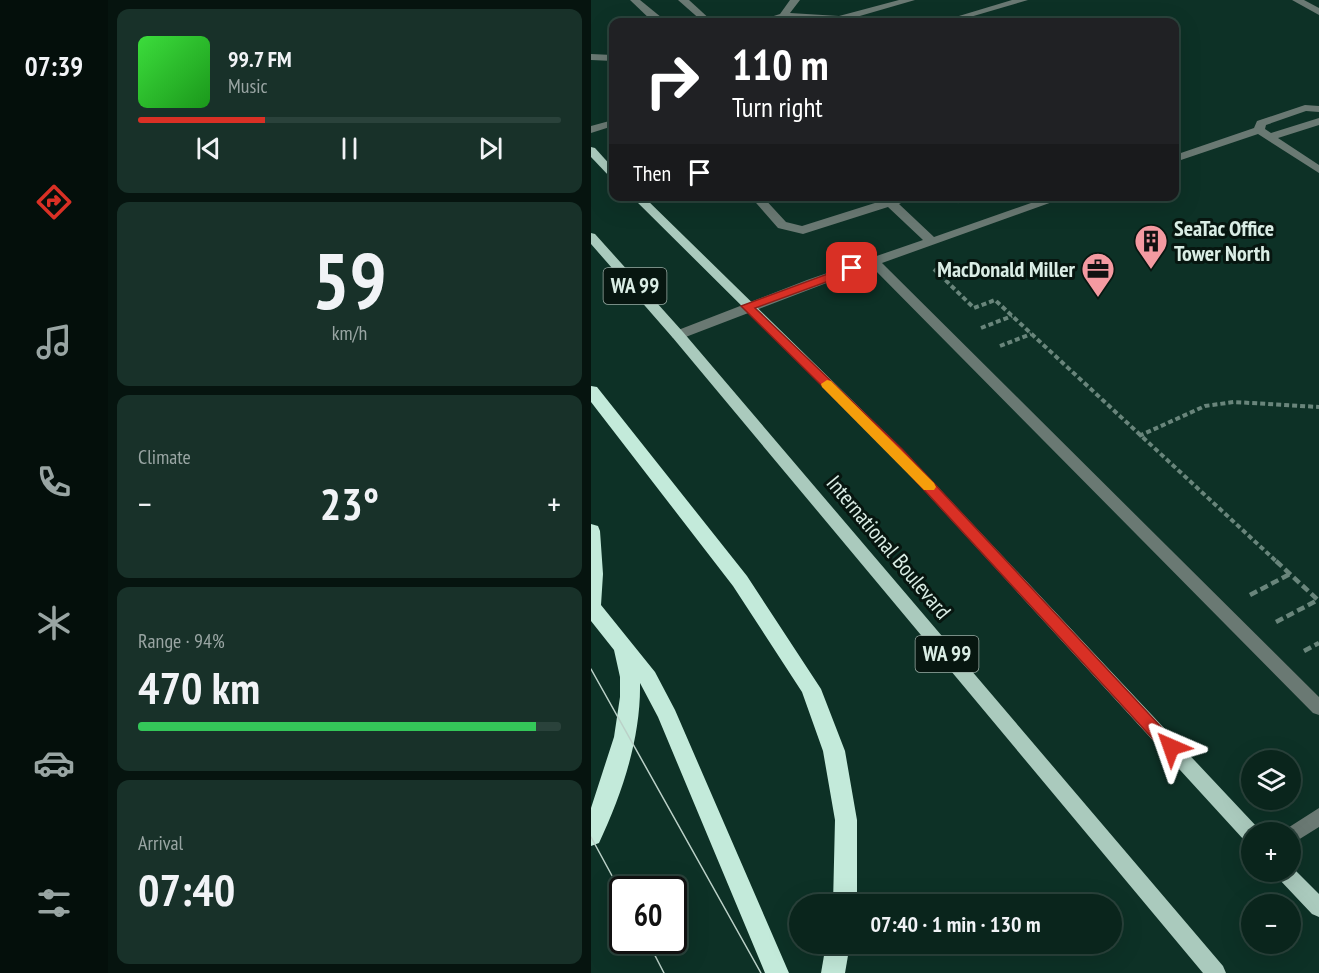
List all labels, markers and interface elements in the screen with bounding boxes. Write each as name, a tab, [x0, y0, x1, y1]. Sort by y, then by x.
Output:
text: 110 m	[732, 37, 829, 92]
icon: right	[633, 42, 711, 120]
text: 99.7 FM	[228, 45, 292, 73]
text: 07:39	[25, 49, 83, 83]
text: Music	[228, 73, 268, 99]
text: Turn right	[732, 90, 823, 124]
icon: previous	[192, 132, 225, 165]
icon: pause	[333, 132, 366, 165]
icon: next	[474, 132, 507, 165]
icon: arrive	[683, 156, 716, 189]
text: Then	[633, 159, 671, 187]
icon: directions	[33, 181, 75, 223]
place label: SeaTac Office Tower North	[1174, 214, 1274, 267]
building icon: SeaTac Office Tower North	[1133, 223, 1169, 270]
text: 59	[312, 230, 387, 331]
pin	[826, 242, 877, 293]
icon: arrive	[835, 251, 868, 284]
office icon: MacDonald Miller	[1080, 251, 1116, 298]
place label: MacDonald Miller	[937, 255, 1076, 283]
road number: WA 99	[603, 268, 667, 304]
text: km/h	[332, 320, 367, 346]
icon: music	[33, 321, 75, 363]
text: Climate	[138, 444, 191, 470]
icon: phone	[33, 461, 75, 503]
street label: International Boulevard	[821, 469, 957, 625]
text: 23°	[320, 474, 379, 532]
text: −	[138, 482, 152, 525]
text: +	[547, 482, 561, 525]
icon: climate	[33, 602, 75, 644]
text: Range · 94%	[138, 628, 225, 654]
road number: WA 99	[915, 636, 979, 672]
text: 470 km	[138, 658, 260, 716]
position arrow	[1139, 715, 1203, 779]
icon: car	[33, 742, 75, 784]
map controls	[1241, 750, 1301, 954]
button: layers	[1241, 750, 1301, 810]
button: +	[1241, 822, 1301, 882]
text: Arrival	[138, 830, 183, 856]
text: 07:40	[138, 860, 235, 918]
speed limit sign: 60	[609, 876, 687, 954]
icon: filters	[33, 882, 75, 924]
button: −	[1241, 894, 1301, 954]
text: 07:40 · 1 min · 130 m	[870, 910, 1041, 938]

